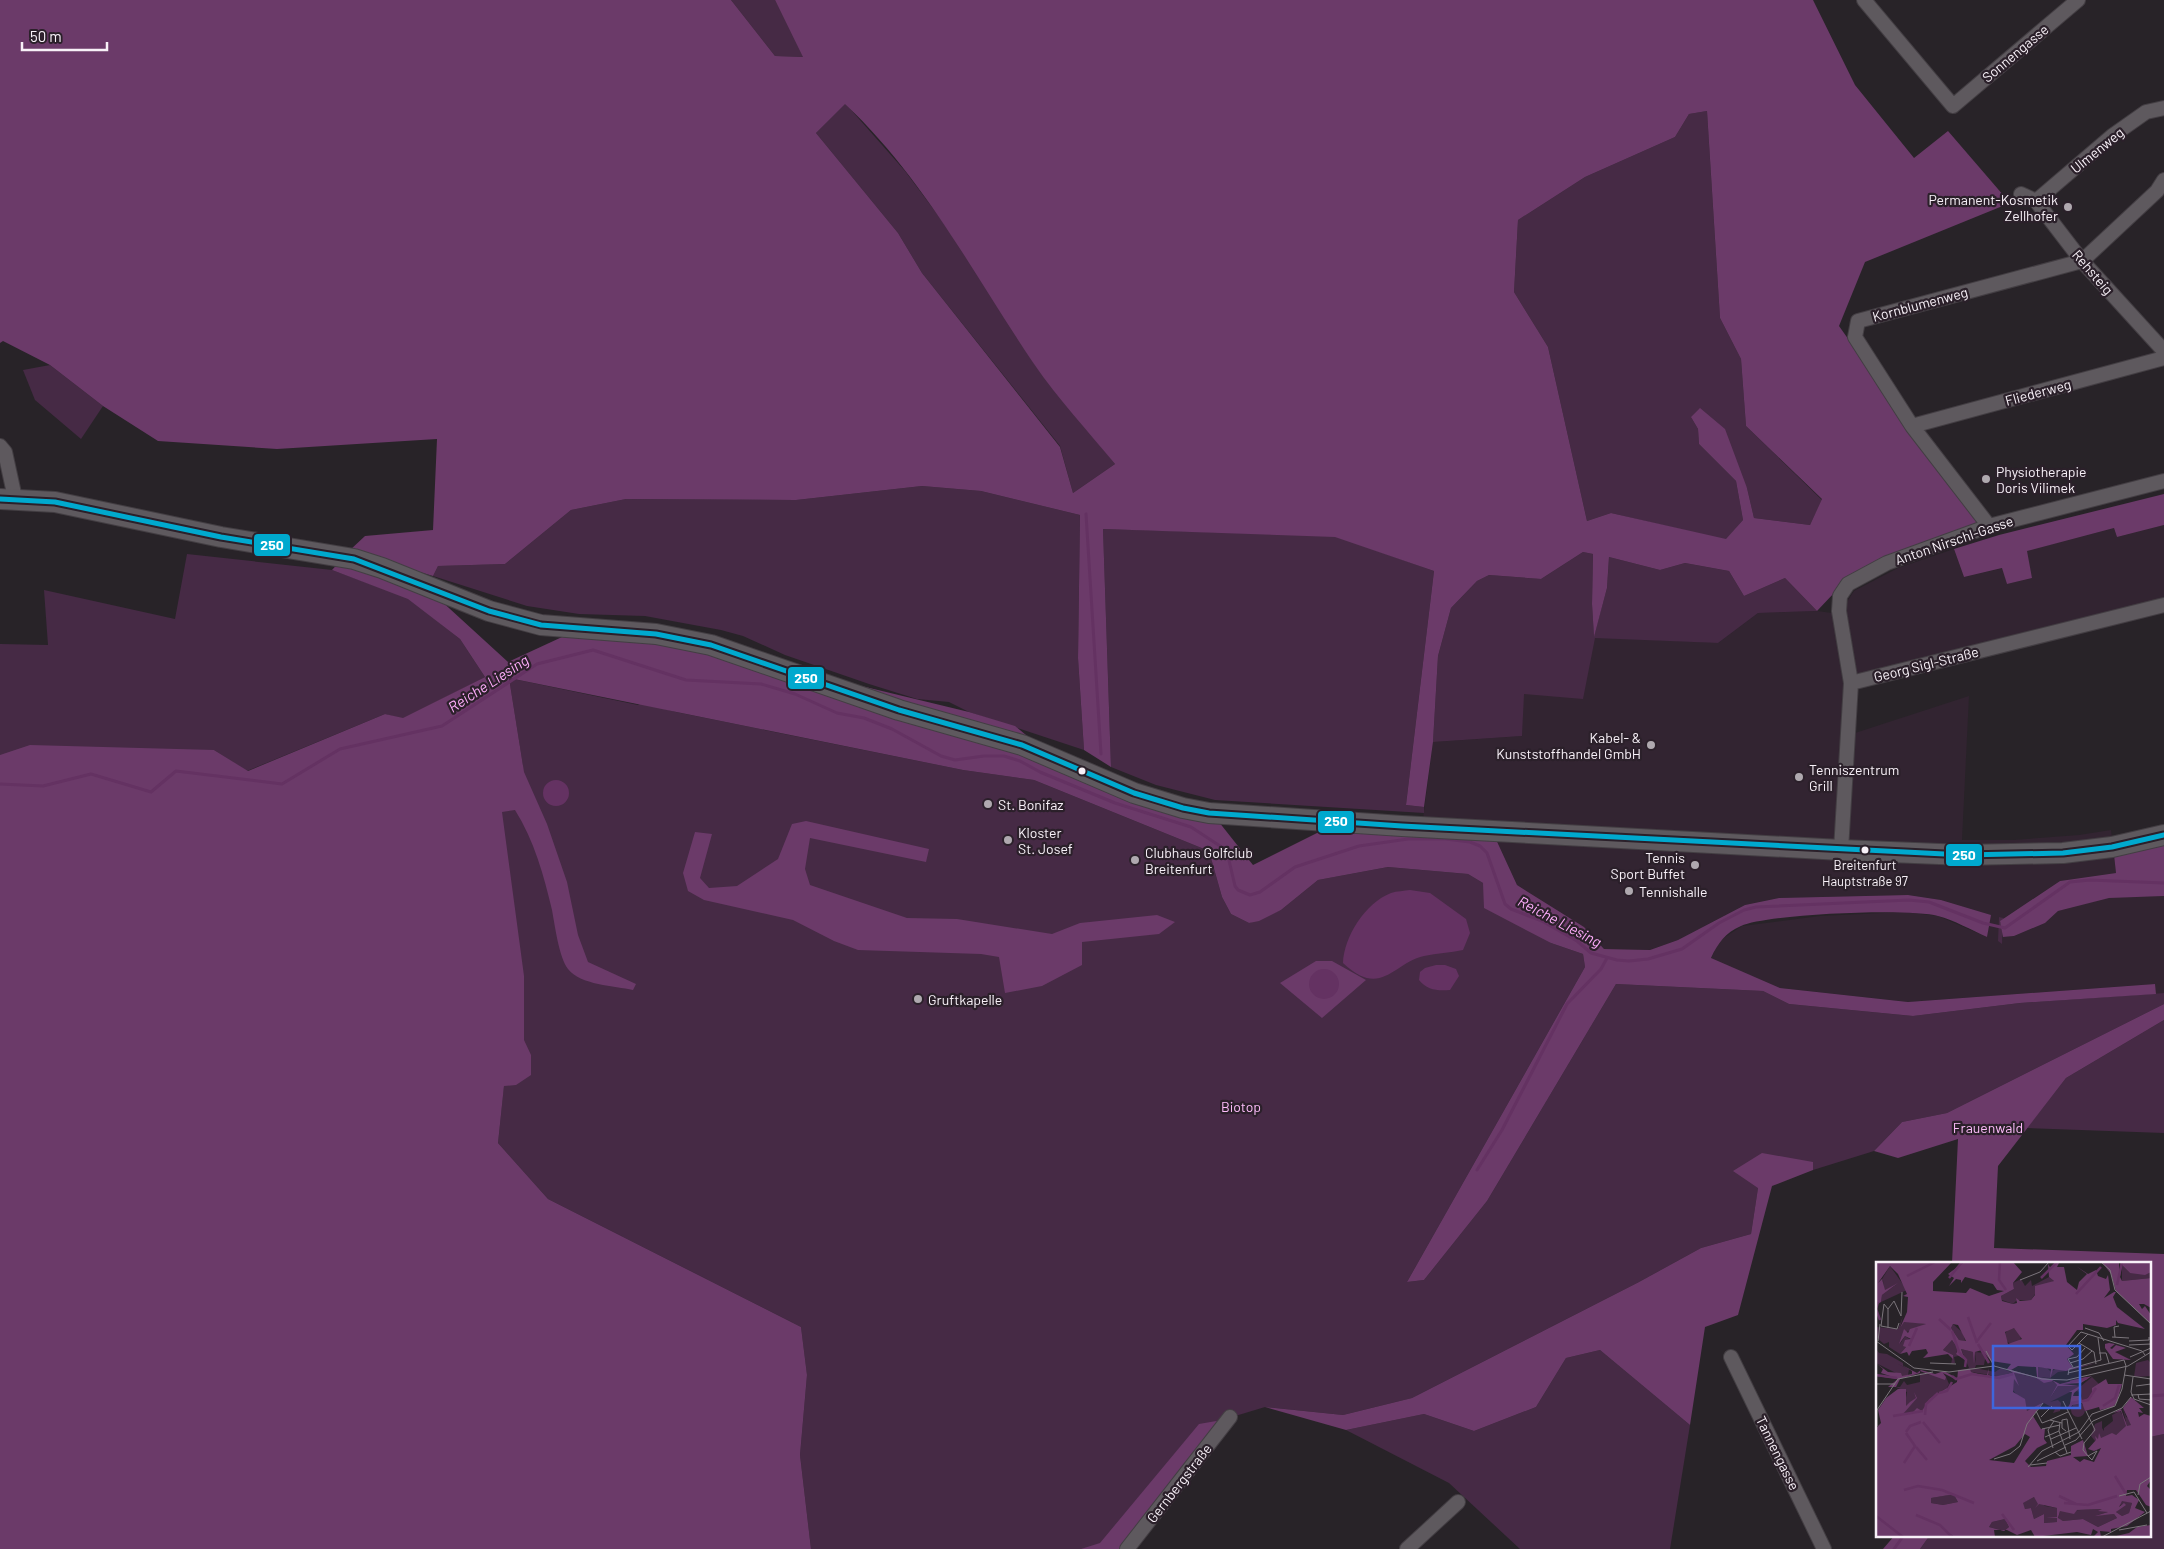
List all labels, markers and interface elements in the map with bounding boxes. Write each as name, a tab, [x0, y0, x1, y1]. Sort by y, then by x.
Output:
scale bar	[22, 20, 108, 52]
street label: Sonnengasse	[1978, 20, 2052, 86]
text: 50 m	[30, 27, 62, 45]
street label: Ulmenweg	[2067, 123, 2127, 177]
place label: Permanent-Kosmetik Zellhofer	[1929, 191, 2058, 224]
marker: Permanent-Kosmetik Zellhofer	[2062, 201, 2074, 213]
street label: Rehsteig	[2069, 246, 2117, 298]
street label: Kornblumenweg	[1870, 283, 1970, 325]
street label: Fliederweg	[2003, 375, 2073, 409]
place label: Physiotherapie Doris Vilimek	[1996, 463, 2087, 496]
marker: Physiotherapie Doris Vilimek	[1980, 473, 1992, 485]
street label: Anton Nirschl-Gasse	[1893, 512, 2015, 568]
line badge: 250	[253, 533, 291, 557]
text: 250	[260, 536, 284, 553]
street label: Georg Sigl-Straße	[1872, 643, 1980, 685]
water label: Reiche Liesing	[444, 650, 532, 716]
line badge: 250	[787, 666, 825, 690]
text: 250	[794, 669, 818, 686]
place label: Kabel- & Kunststoffhandel GmbH	[1496, 729, 1641, 762]
marker: Kabel- & Kunststoffhandel GmbH	[1645, 739, 1657, 751]
place label: Tenniszentrum Grill	[1809, 761, 1899, 794]
unlabelled marker	[1077, 766, 1087, 776]
marker: Tenniszentrum Grill	[1793, 771, 1805, 783]
place label: St. Bonifaz	[998, 796, 1064, 813]
marker: St. Bonifaz	[982, 798, 994, 810]
line badge: 250	[1317, 810, 1355, 834]
text: 250	[1324, 812, 1348, 829]
place label: Kloster St. Josef	[1018, 824, 1073, 857]
marker: Kloster St. Josef	[1002, 834, 1014, 846]
line badge: 250	[1945, 843, 1983, 867]
place label: Clubhaus Golfclub Breitenfurt	[1145, 844, 1253, 877]
marker: Breitenfurt Hauptstraße 97	[1860, 845, 1870, 855]
text: 250	[1952, 846, 1976, 863]
place label: Tennis Sport Buffet	[1611, 849, 1685, 882]
marker: Clubhaus Golfclub Breitenfurt	[1129, 854, 1141, 866]
place label: Breitenfurt Hauptstraße 97	[1822, 857, 1908, 889]
marker: Tennis Sport Buffet	[1689, 859, 1701, 871]
place label: Tennishalle	[1639, 883, 1707, 900]
marker: Tennishalle	[1623, 885, 1635, 897]
water label: Reiche Liesing	[1515, 891, 1605, 951]
place label: Gruftkapelle	[928, 991, 1002, 1008]
marker: Gruftkapelle	[912, 993, 924, 1005]
park label: Biotop	[1221, 1098, 1261, 1115]
park label: Frauenwald	[1953, 1119, 2023, 1136]
inset map	[1876, 1262, 2152, 1536]
street label: Tannengasse	[1753, 1413, 1803, 1493]
street label: Gernbergstraße	[1143, 1440, 1215, 1526]

